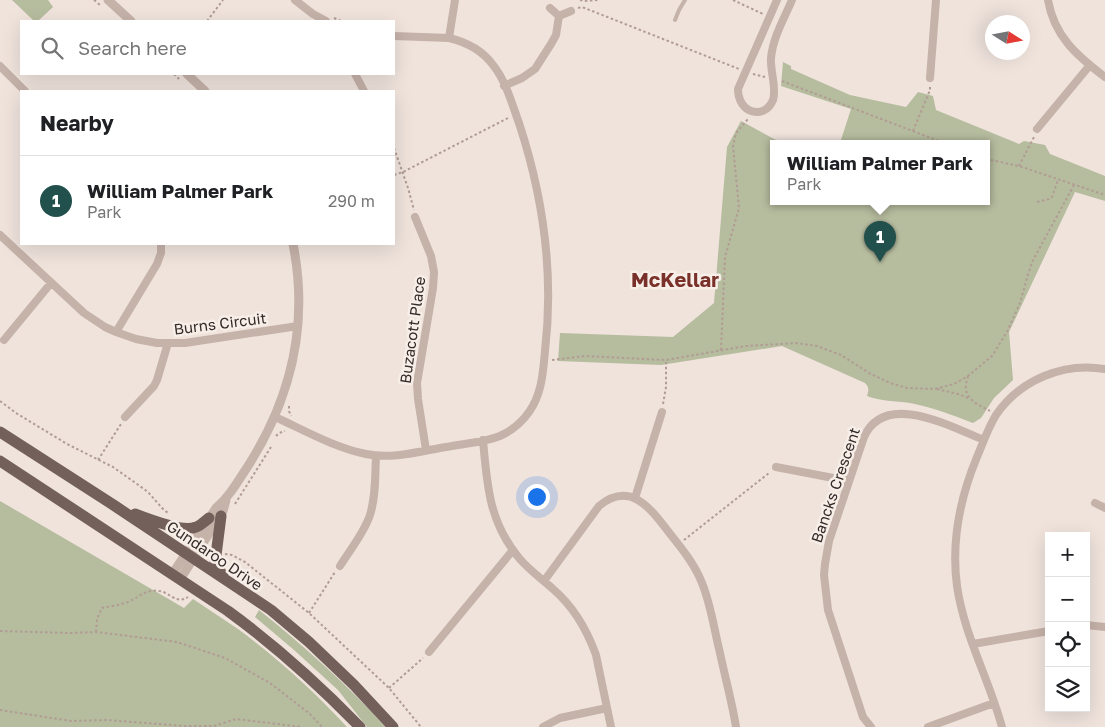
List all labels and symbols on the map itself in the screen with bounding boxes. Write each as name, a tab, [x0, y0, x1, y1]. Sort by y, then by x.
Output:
north arrow	[985, 15, 1030, 60]
pin: 1	[864, 221, 896, 262]
district label: McKellar	[631, 267, 719, 291]
street label: Buzacott Place	[396, 275, 428, 385]
street label: Burns Circuit	[173, 308, 267, 338]
street label: Bancks Crescent	[807, 425, 863, 545]
your location	[524, 484, 550, 510]
street label: Gundaroo Drive	[164, 516, 266, 594]

